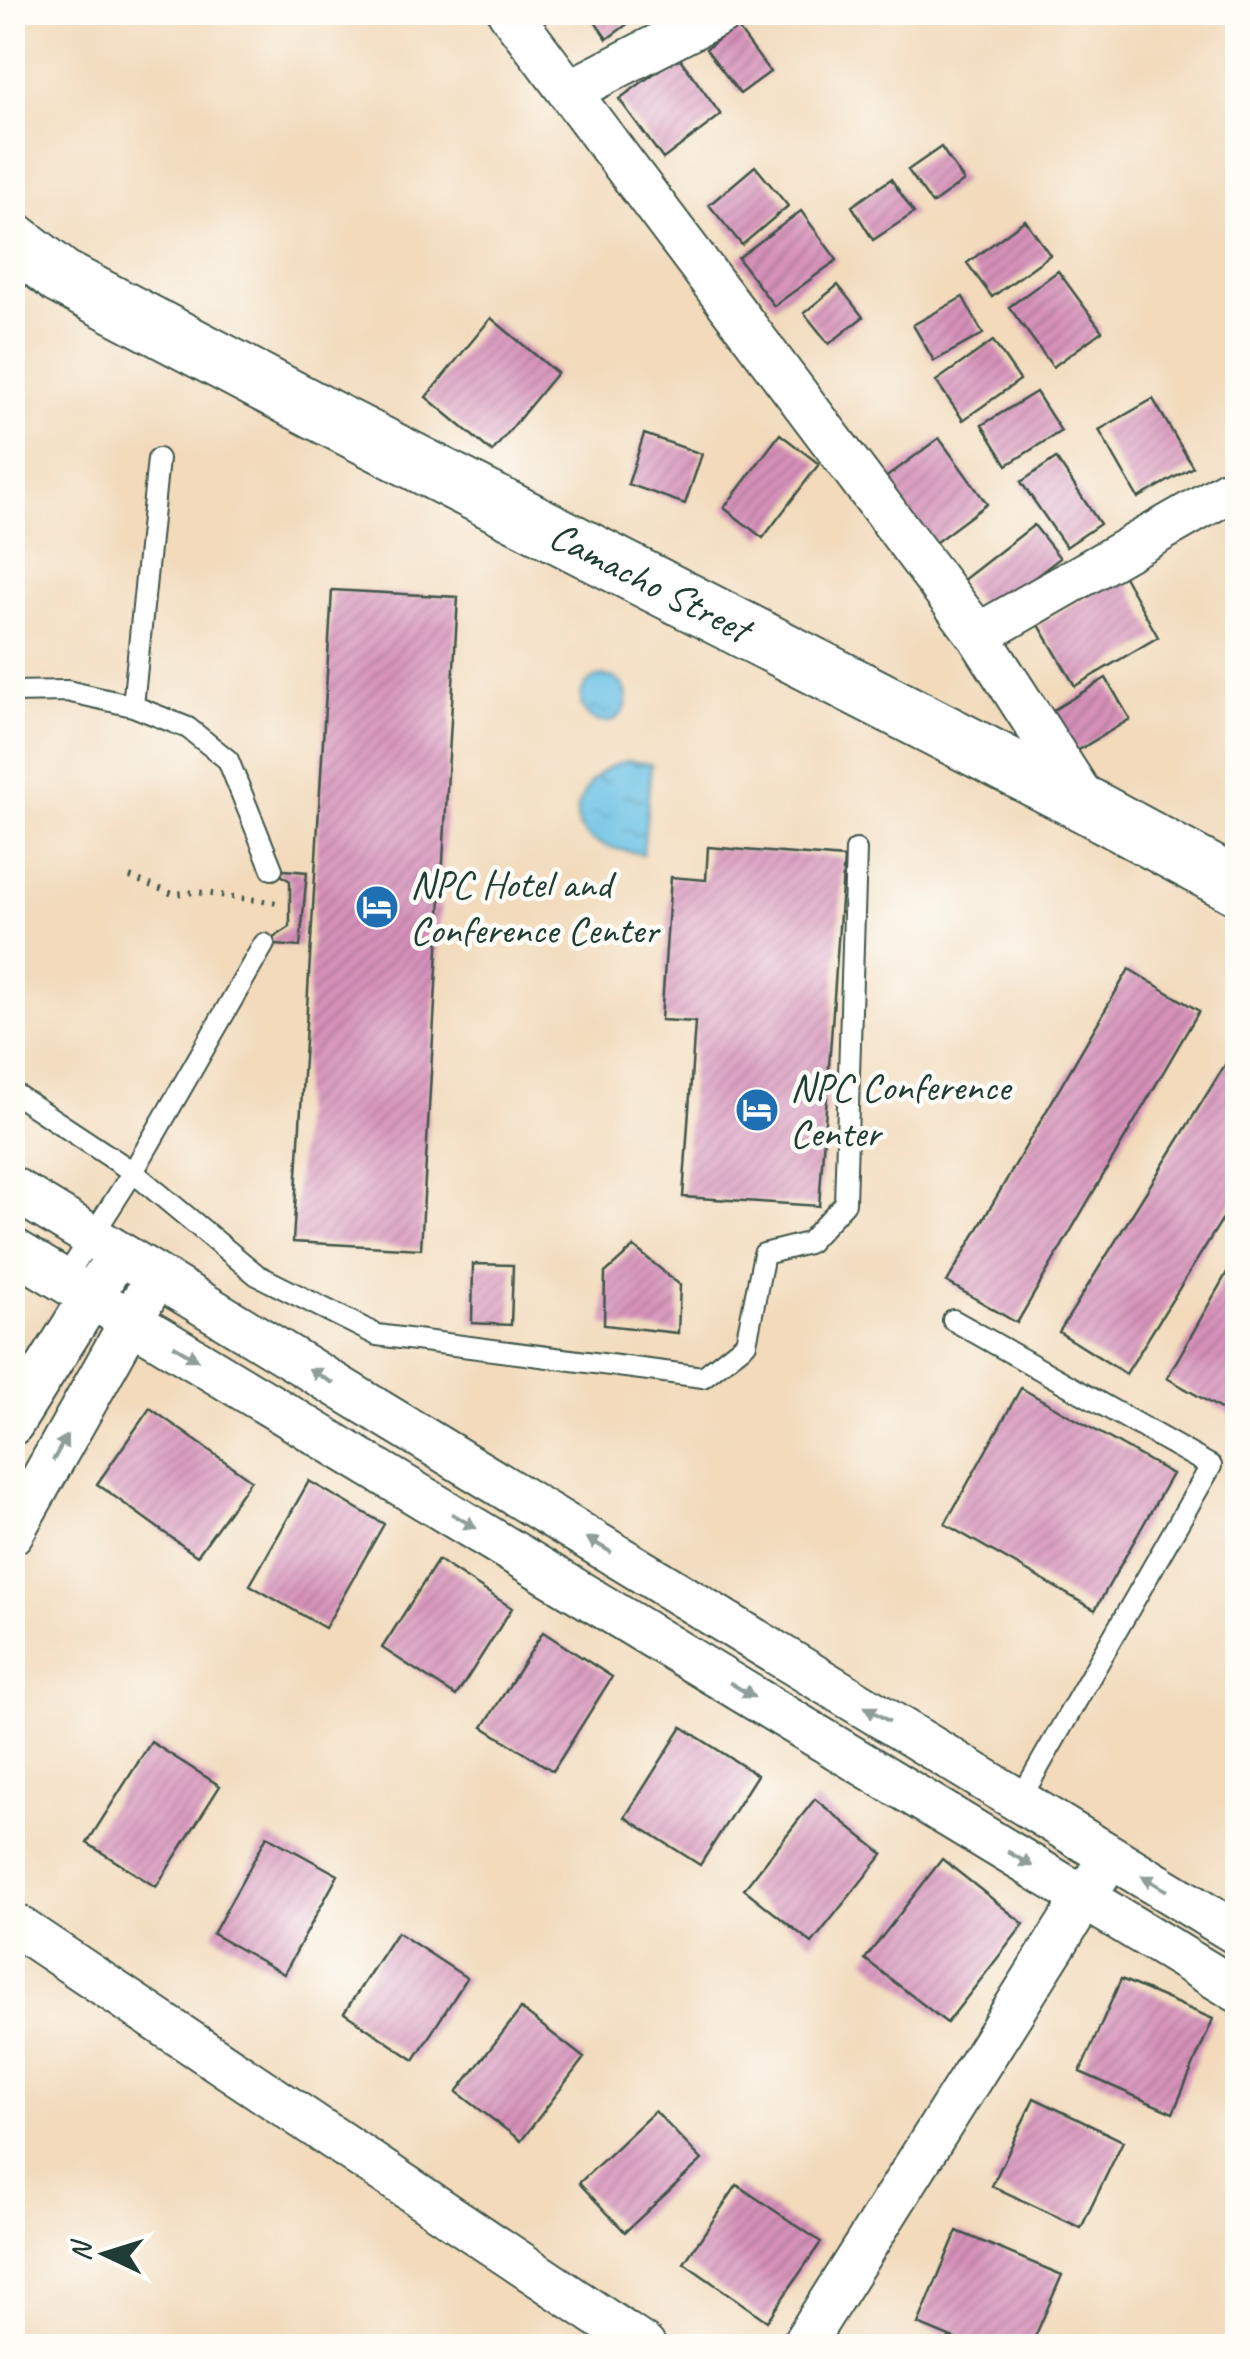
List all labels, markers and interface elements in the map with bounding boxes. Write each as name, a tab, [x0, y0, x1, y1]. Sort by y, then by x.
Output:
street label: Camacho Street	[541, 510, 763, 656]
place label: NPC Hotel and Conference Center	[410, 859, 661, 955]
hotel icon: NPC Hotel and Conference Center	[354, 884, 400, 930]
place label: NPC Conference Center	[790, 1062, 1013, 1158]
hotel icon: NPC Conference Center	[734, 1087, 780, 1133]
one-way arrow	[172, 1344, 200, 1361]
one-way arrow	[308, 1367, 335, 1386]
one-way arrow	[52, 1433, 69, 1462]
one-way arrow	[450, 1512, 478, 1530]
one-way arrow	[585, 1537, 613, 1554]
one-way arrow	[728, 1681, 756, 1698]
one-way arrow	[863, 1706, 891, 1723]
one-way arrow	[1006, 1850, 1034, 1867]
one-way arrow	[1140, 1875, 1168, 1892]
north arrow	[55, 2204, 155, 2304]
text: N	[62, 2238, 99, 2262]

